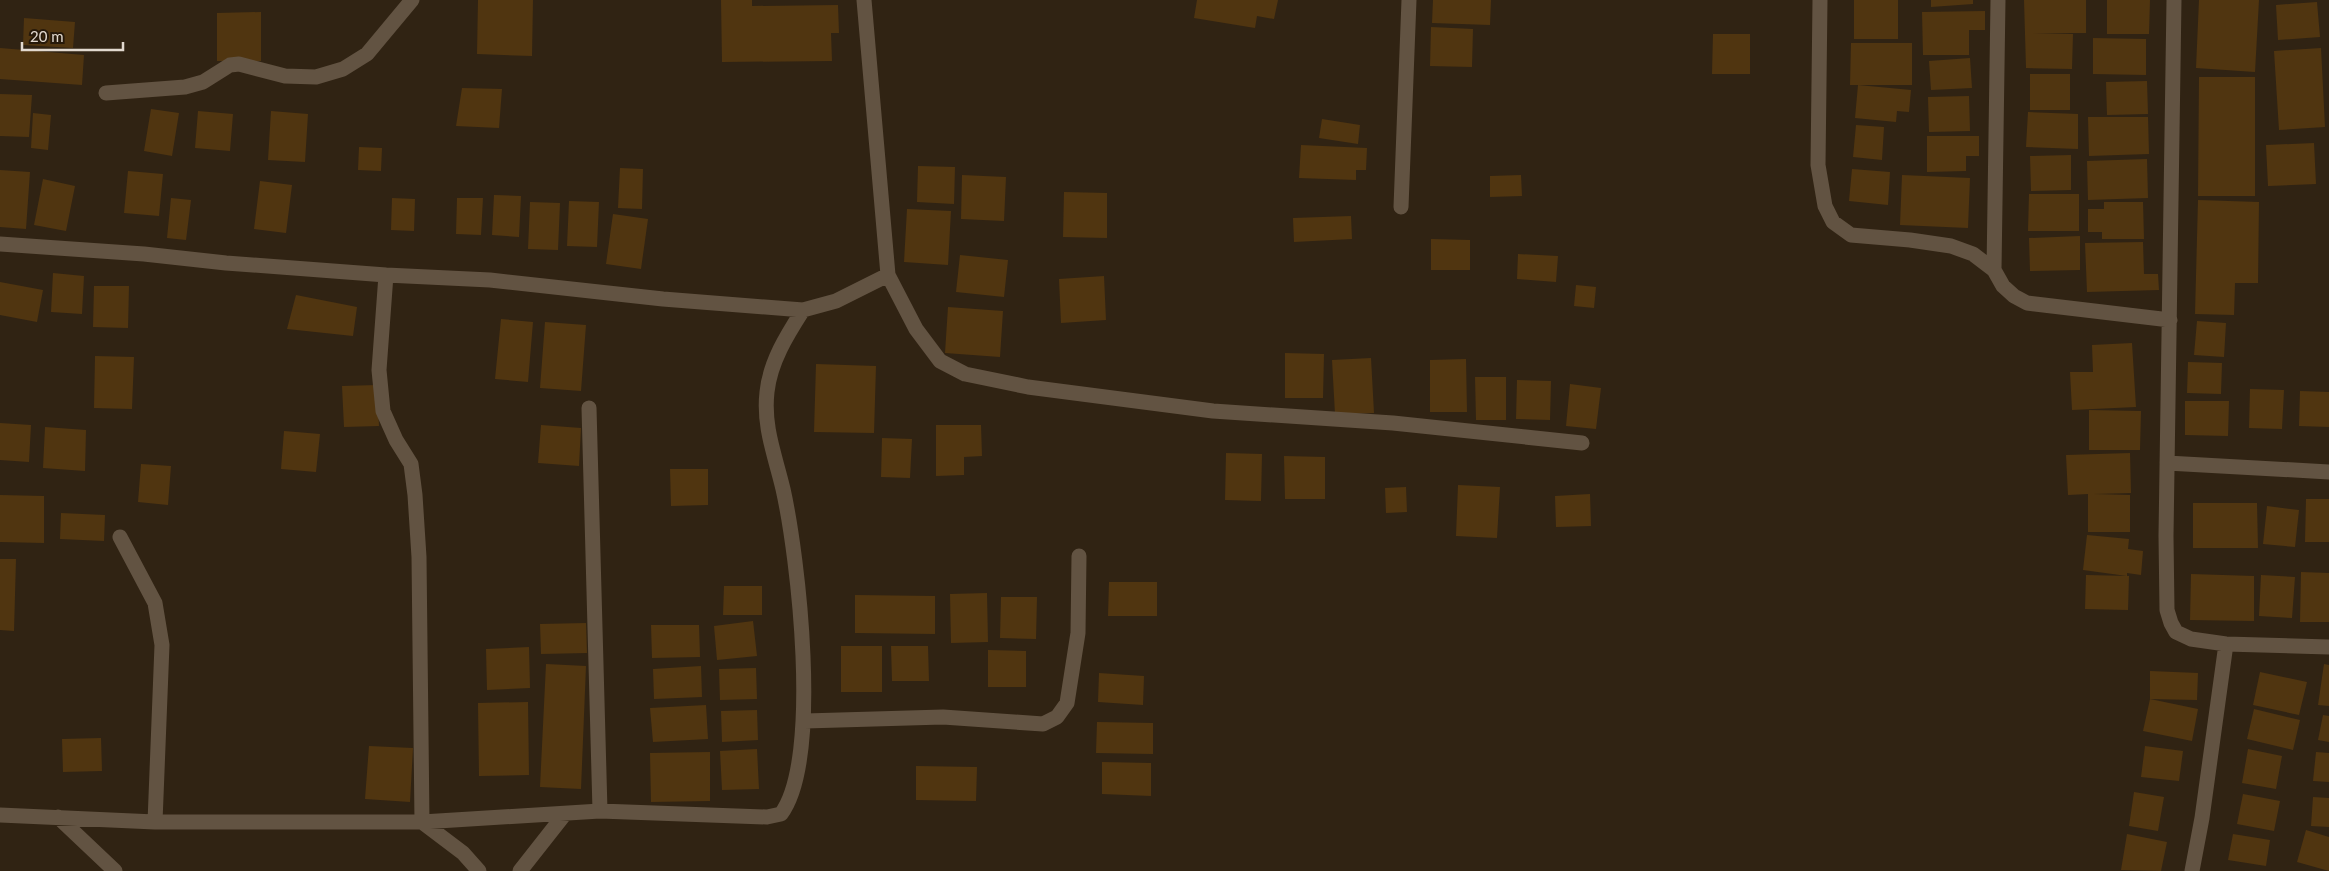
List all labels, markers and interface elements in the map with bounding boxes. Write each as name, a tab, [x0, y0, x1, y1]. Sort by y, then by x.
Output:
scale bar	[22, 20, 124, 52]
text: 20 m	[30, 27, 64, 45]

